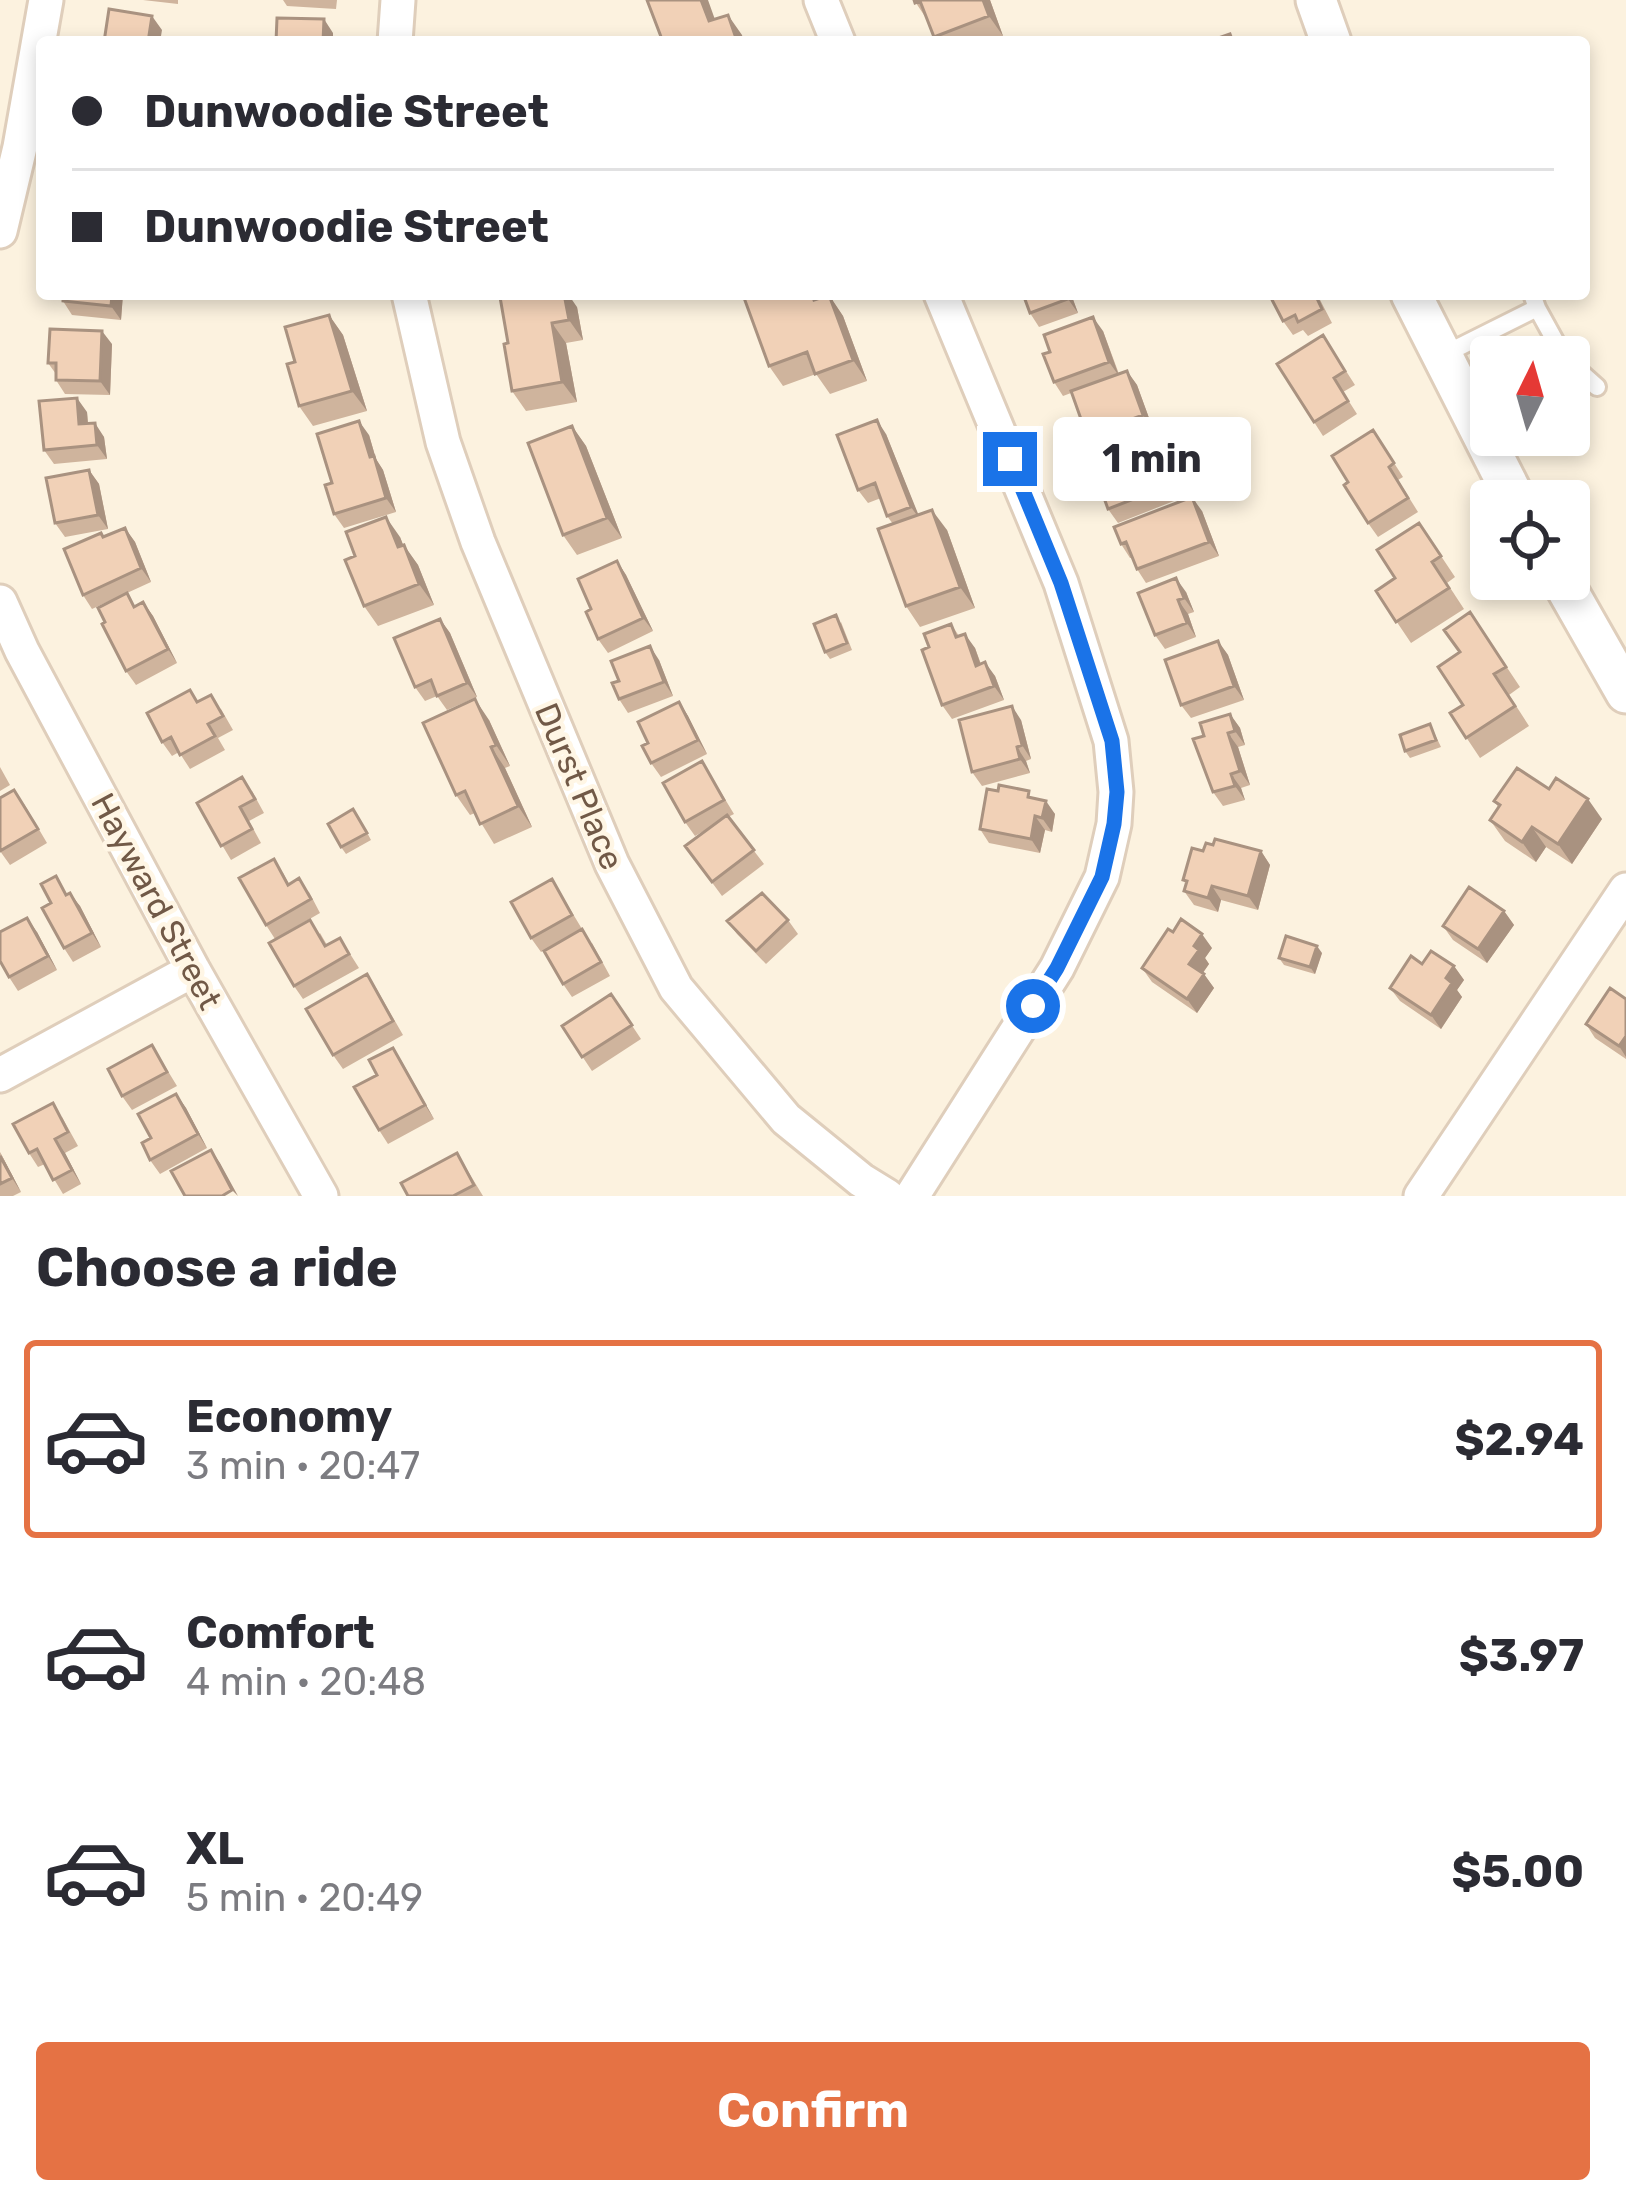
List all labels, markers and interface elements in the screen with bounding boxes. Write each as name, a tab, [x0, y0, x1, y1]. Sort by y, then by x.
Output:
text: Dunwoodie Street	[144, 85, 549, 138]
text: Dunwoodie Street	[144, 200, 549, 253]
north arrow	[1470, 336, 1590, 456]
map controls	[1470, 336, 1590, 600]
callout: 1 min	[1052, 417, 1250, 501]
route end	[983, 432, 1037, 486]
text: 1 min	[1102, 436, 1202, 482]
button: locate	[1470, 480, 1590, 600]
street label: Durst Place	[527, 697, 632, 875]
street label: Hayward Street	[83, 787, 230, 1016]
route start	[1006, 979, 1060, 1033]
text: Choose a ride	[36, 1236, 398, 1300]
icon: car	[42, 1385, 150, 1493]
text: Economy	[186, 1390, 392, 1443]
text: $2.94	[1454, 1413, 1584, 1466]
text: 3 min · 20:47	[186, 1443, 420, 1489]
icon: car	[42, 1601, 150, 1709]
text: Comfort	[186, 1606, 375, 1659]
text: $3.97	[1459, 1629, 1584, 1682]
text: 4 min · 20:48	[186, 1659, 426, 1705]
icon: car	[42, 1817, 150, 1925]
text: XL	[186, 1822, 244, 1875]
text: $5.00	[1451, 1845, 1584, 1898]
text: 5 min · 20:49	[186, 1875, 423, 1921]
button: Confirm	[36, 2042, 1590, 2180]

